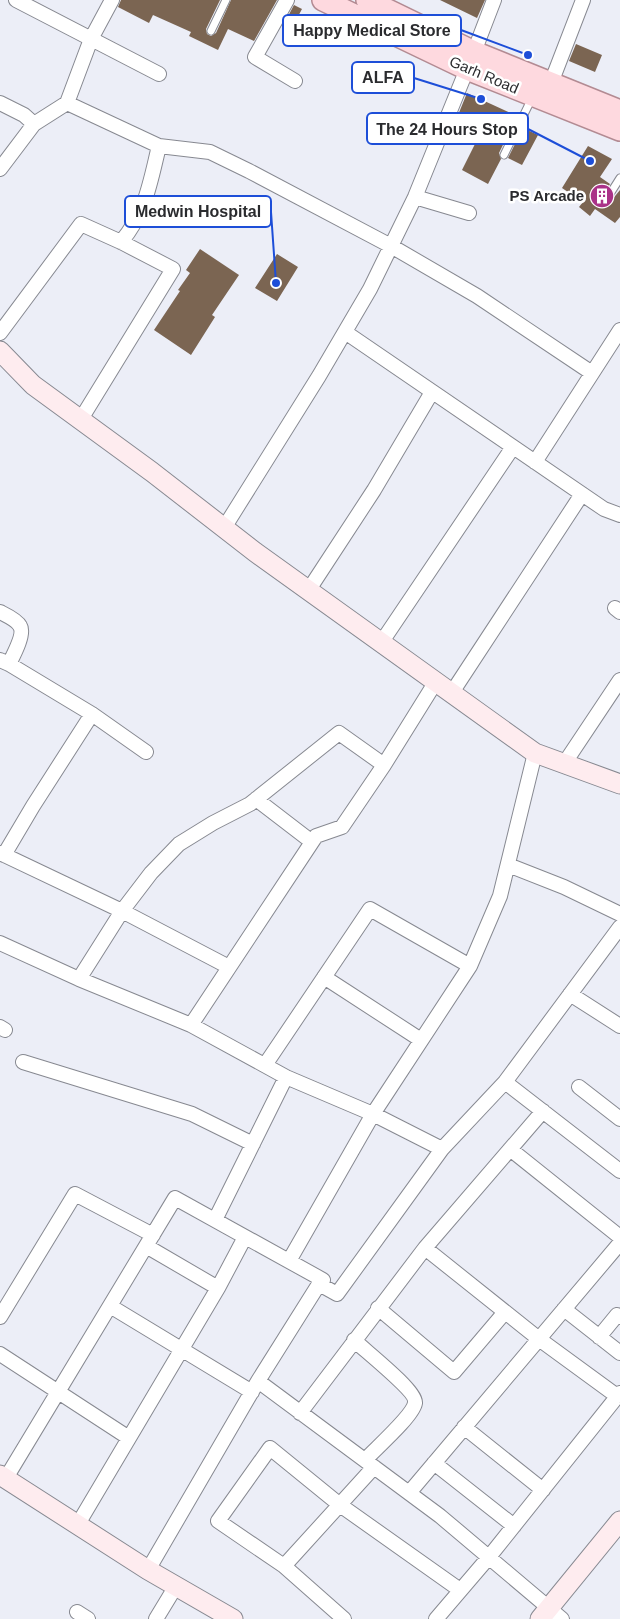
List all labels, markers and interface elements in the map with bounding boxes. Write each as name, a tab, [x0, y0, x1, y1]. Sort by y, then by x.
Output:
callout: Happy Medical Store	[283, 15, 461, 46]
text: Happy Medical Store	[293, 22, 451, 39]
street label: Garh Road	[447, 52, 521, 97]
callout: ALFA	[352, 62, 414, 93]
text: ALFA	[362, 69, 404, 86]
callout: The 24 Hours Stop	[367, 113, 528, 144]
text: The 24 Hours Stop	[376, 121, 518, 138]
building icon: PS Arcade	[589, 183, 615, 209]
place label: PS Arcade	[510, 187, 584, 204]
callout: Medwin Hospital	[125, 196, 271, 227]
text: Medwin Hospital	[135, 203, 261, 220]

